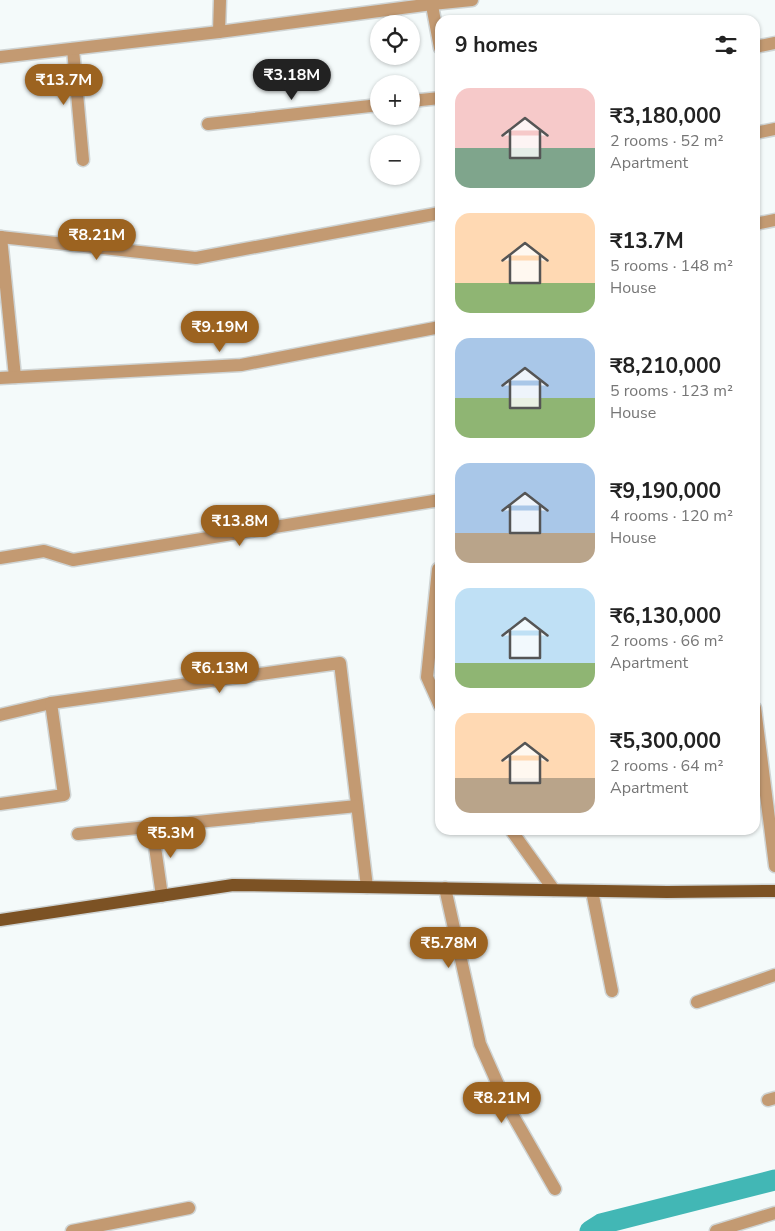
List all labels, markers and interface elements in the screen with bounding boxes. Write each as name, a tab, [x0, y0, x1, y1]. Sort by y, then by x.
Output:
map controls	[370, 15, 420, 185]
button: locate	[370, 15, 420, 65]
text: 9 homes	[455, 31, 538, 59]
icon: filters	[712, 31, 740, 59]
pin: ₹3.18M	[251, 58, 333, 101]
pin: ₹13.7M	[23, 64, 105, 106]
text: ₹3.18M	[264, 64, 320, 86]
text: ₹13.7M	[36, 69, 92, 91]
button: +	[370, 75, 420, 125]
text: ₹3,180,000	[610, 102, 721, 130]
icon: home	[495, 108, 555, 168]
text: 2 rooms · 52 m²	[610, 130, 723, 152]
button: −	[370, 135, 420, 185]
text: Apartment	[610, 152, 688, 174]
pin: ₹8.21M	[56, 218, 138, 261]
text: ₹8.21M	[69, 224, 125, 246]
text: ₹13.7M	[610, 227, 684, 255]
icon: home	[495, 233, 555, 293]
text: 5 rooms · 148 m²	[610, 255, 733, 277]
text: House	[610, 277, 656, 299]
pin: ₹9.19M	[179, 310, 261, 353]
text: ₹9.19M	[192, 316, 248, 338]
text: ₹8,210,000	[610, 352, 721, 380]
icon: home	[495, 358, 555, 418]
text: 5 rooms · 123 m²	[610, 380, 733, 402]
text: House	[610, 402, 656, 424]
text: ₹9,190,000	[610, 477, 721, 505]
icon: home	[495, 483, 555, 543]
pin: ₹13.8M	[199, 504, 281, 547]
text: 4 rooms · 120 m²	[610, 505, 733, 527]
text: ₹13.8M	[212, 510, 268, 532]
text: House	[610, 527, 656, 549]
text: ₹6,130,000	[610, 602, 721, 630]
icon: home	[495, 608, 555, 668]
text: 2 rooms · 66 m²	[610, 630, 723, 652]
pin: ₹6.13M	[179, 652, 261, 694]
text: Apartment	[610, 652, 688, 674]
text: ₹6.13M	[192, 657, 248, 679]
text: ₹5,300,000	[610, 727, 721, 755]
icon: home	[495, 733, 555, 793]
text: 2 rooms · 64 m²	[610, 755, 723, 777]
text: Apartment	[610, 777, 688, 799]
pin: ₹5.3M	[136, 816, 206, 859]
text: ₹5.3M	[148, 822, 194, 844]
pin: ₹5.78M	[408, 926, 490, 969]
text: ₹5.78M	[421, 932, 477, 954]
pin: ₹8.21M	[461, 1082, 543, 1124]
text: ₹8.21M	[474, 1087, 530, 1109]

